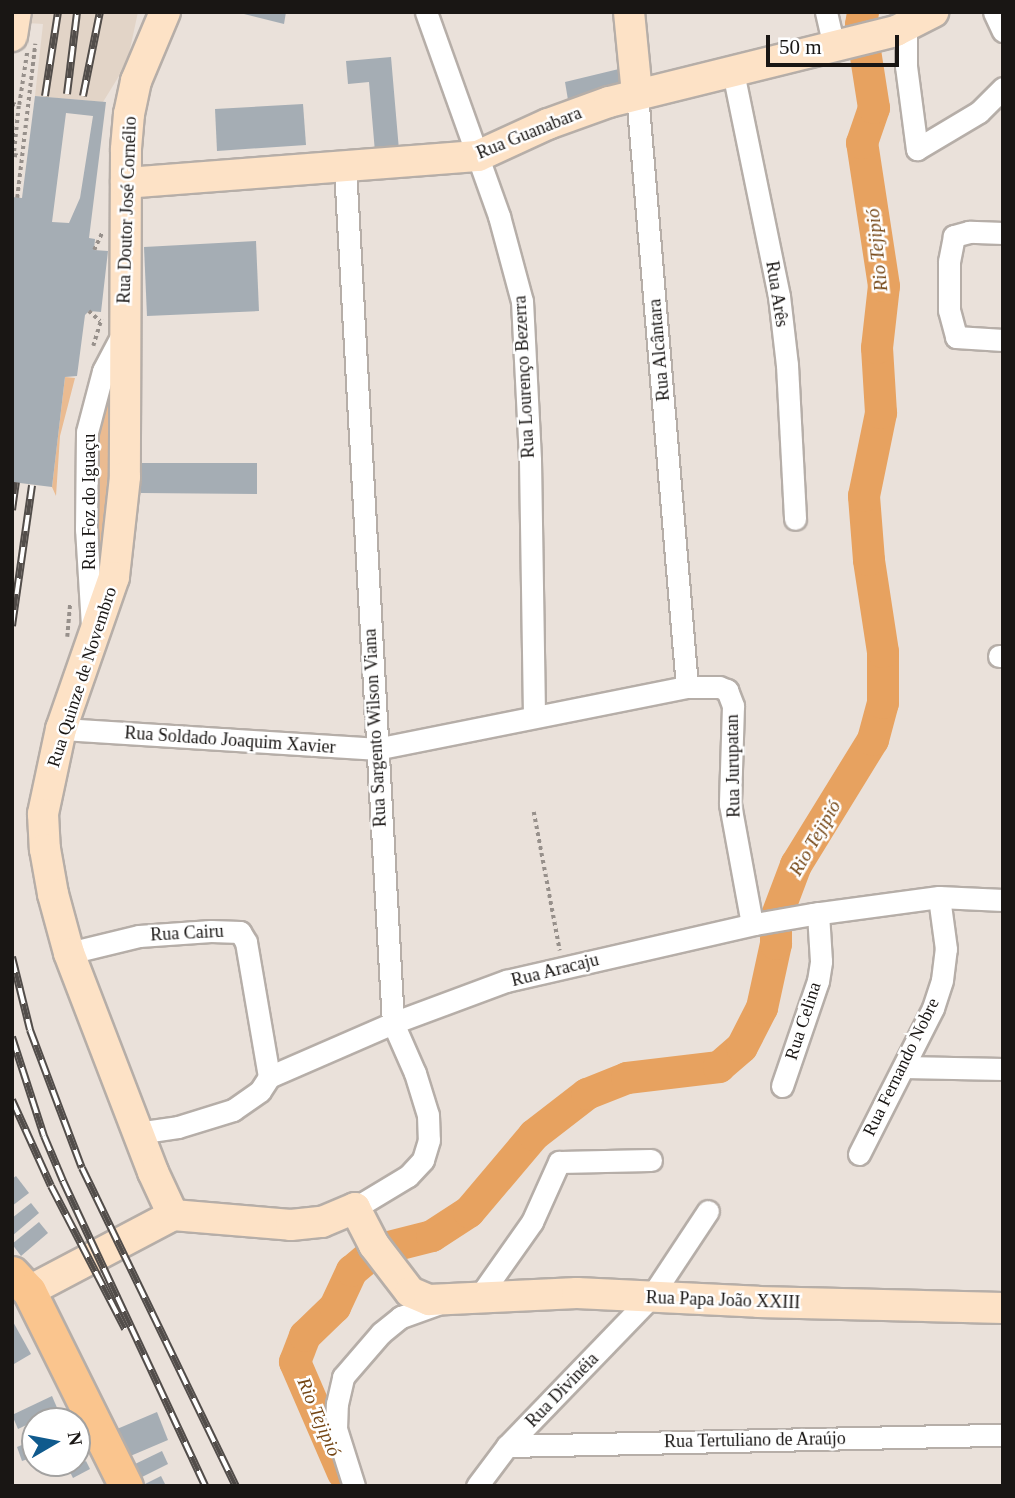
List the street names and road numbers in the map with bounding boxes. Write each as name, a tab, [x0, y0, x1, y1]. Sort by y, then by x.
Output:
street label: Rua Guanabara	[473, 102, 585, 164]
street label: Rua Doutor José Cornélio	[113, 116, 141, 304]
street label: Rua Arês	[761, 259, 793, 329]
street label: Rua Lourenço Bezerra	[509, 295, 539, 459]
street label: Rua Alcântara	[644, 298, 674, 402]
street label: Rua Foz do Iguaçu	[78, 434, 100, 570]
street label: Rua Quinze de Novembro	[43, 584, 121, 770]
street label: Rua Sargento Wilson Viana	[359, 628, 391, 828]
street label: Rua Jurupatan	[721, 714, 745, 818]
street label: Rua Soldado Joaquim Xavier	[124, 722, 336, 758]
street label: Rua Cairu	[150, 920, 224, 946]
street label: Rua Aracaju	[509, 949, 601, 991]
street label: Rua Celina	[780, 979, 826, 1063]
street label: Rua Fernando Nobre	[858, 994, 944, 1140]
street label: Rua Papa João XXIII	[645, 1287, 801, 1313]
street label: Rua Divinéia	[521, 1348, 603, 1432]
street label: Rua Tertuliano de Araújo	[663, 1428, 847, 1452]

